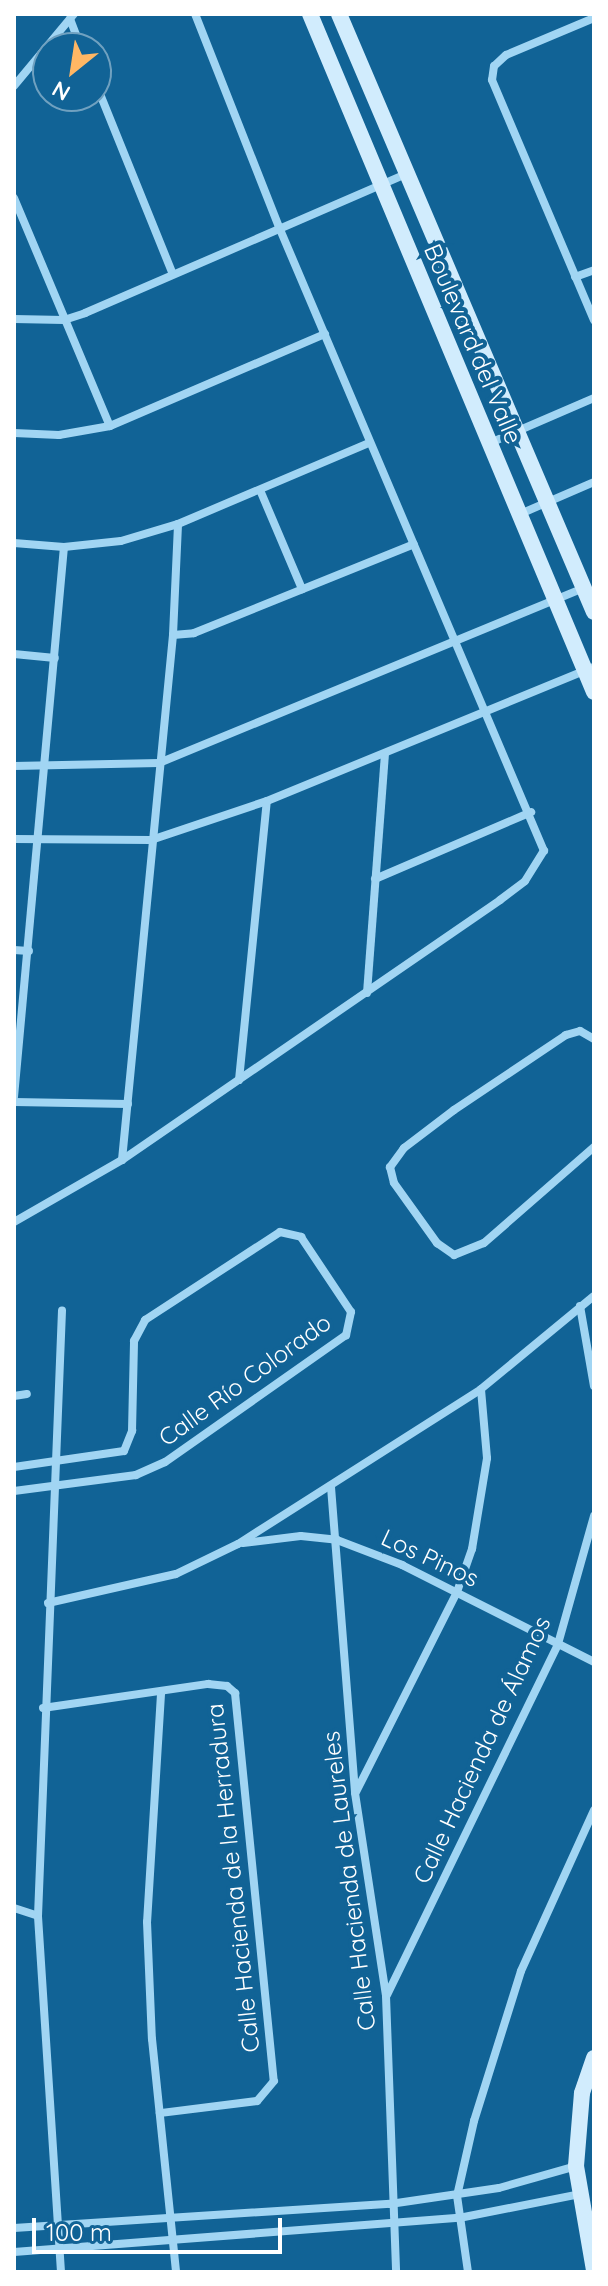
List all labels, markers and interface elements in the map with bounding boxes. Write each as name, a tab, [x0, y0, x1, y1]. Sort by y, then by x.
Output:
north arrow	[32, 32, 112, 112]
text: N	[47, 75, 75, 107]
street label: Boulevard del Valle	[418, 240, 528, 448]
street label: Calle Río Colorado	[153, 1308, 337, 1452]
street label: Los Pinos	[377, 1523, 483, 1593]
street label: Calle Hacienda de Álamos	[407, 1612, 557, 1888]
street label: Calle Hacienda de la Herradura	[200, 1702, 266, 2054]
street label: Calle Hacienda de Laureles	[316, 1730, 382, 2032]
scale bar	[36, 2202, 286, 2252]
text: 100 m	[46, 2217, 112, 2247]

